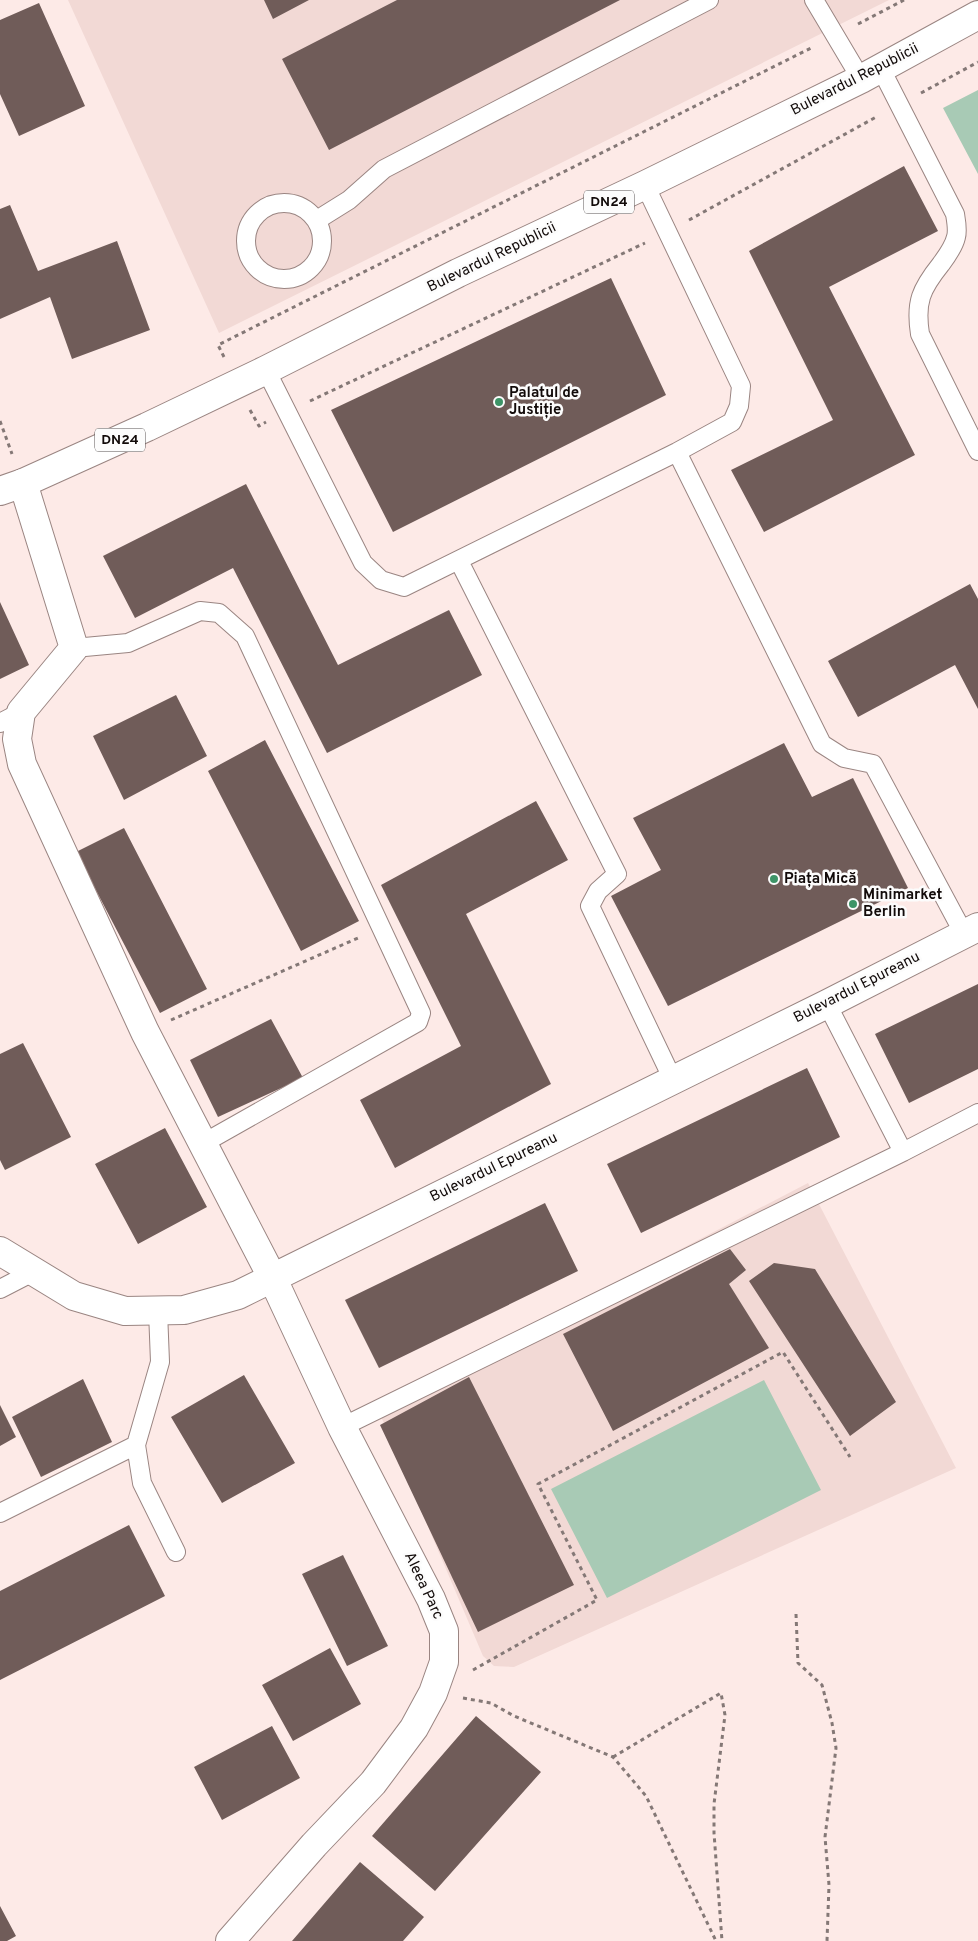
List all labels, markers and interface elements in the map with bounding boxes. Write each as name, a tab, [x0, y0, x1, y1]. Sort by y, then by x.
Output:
street label: Bulevardul Republicii	[788, 39, 922, 121]
road number: DN24	[584, 190, 634, 213]
street label: Bulevardul Republicii	[424, 218, 560, 298]
place label: Palatul de Justiție	[509, 384, 579, 420]
marker: Palatul de Justiție	[493, 396, 505, 408]
road number: DN24	[95, 428, 145, 452]
place label: Piața Mică	[784, 870, 857, 889]
marker: Piața Mică	[768, 873, 780, 885]
place label: Minimarket Berlin	[863, 886, 943, 922]
marker: Minimarket Berlin	[847, 898, 859, 910]
street label: Bulevardul Epureanu	[790, 948, 924, 1028]
street label: Bulevardul Epureanu	[427, 1129, 561, 1207]
street label: Aleea Parc	[399, 1549, 447, 1623]

